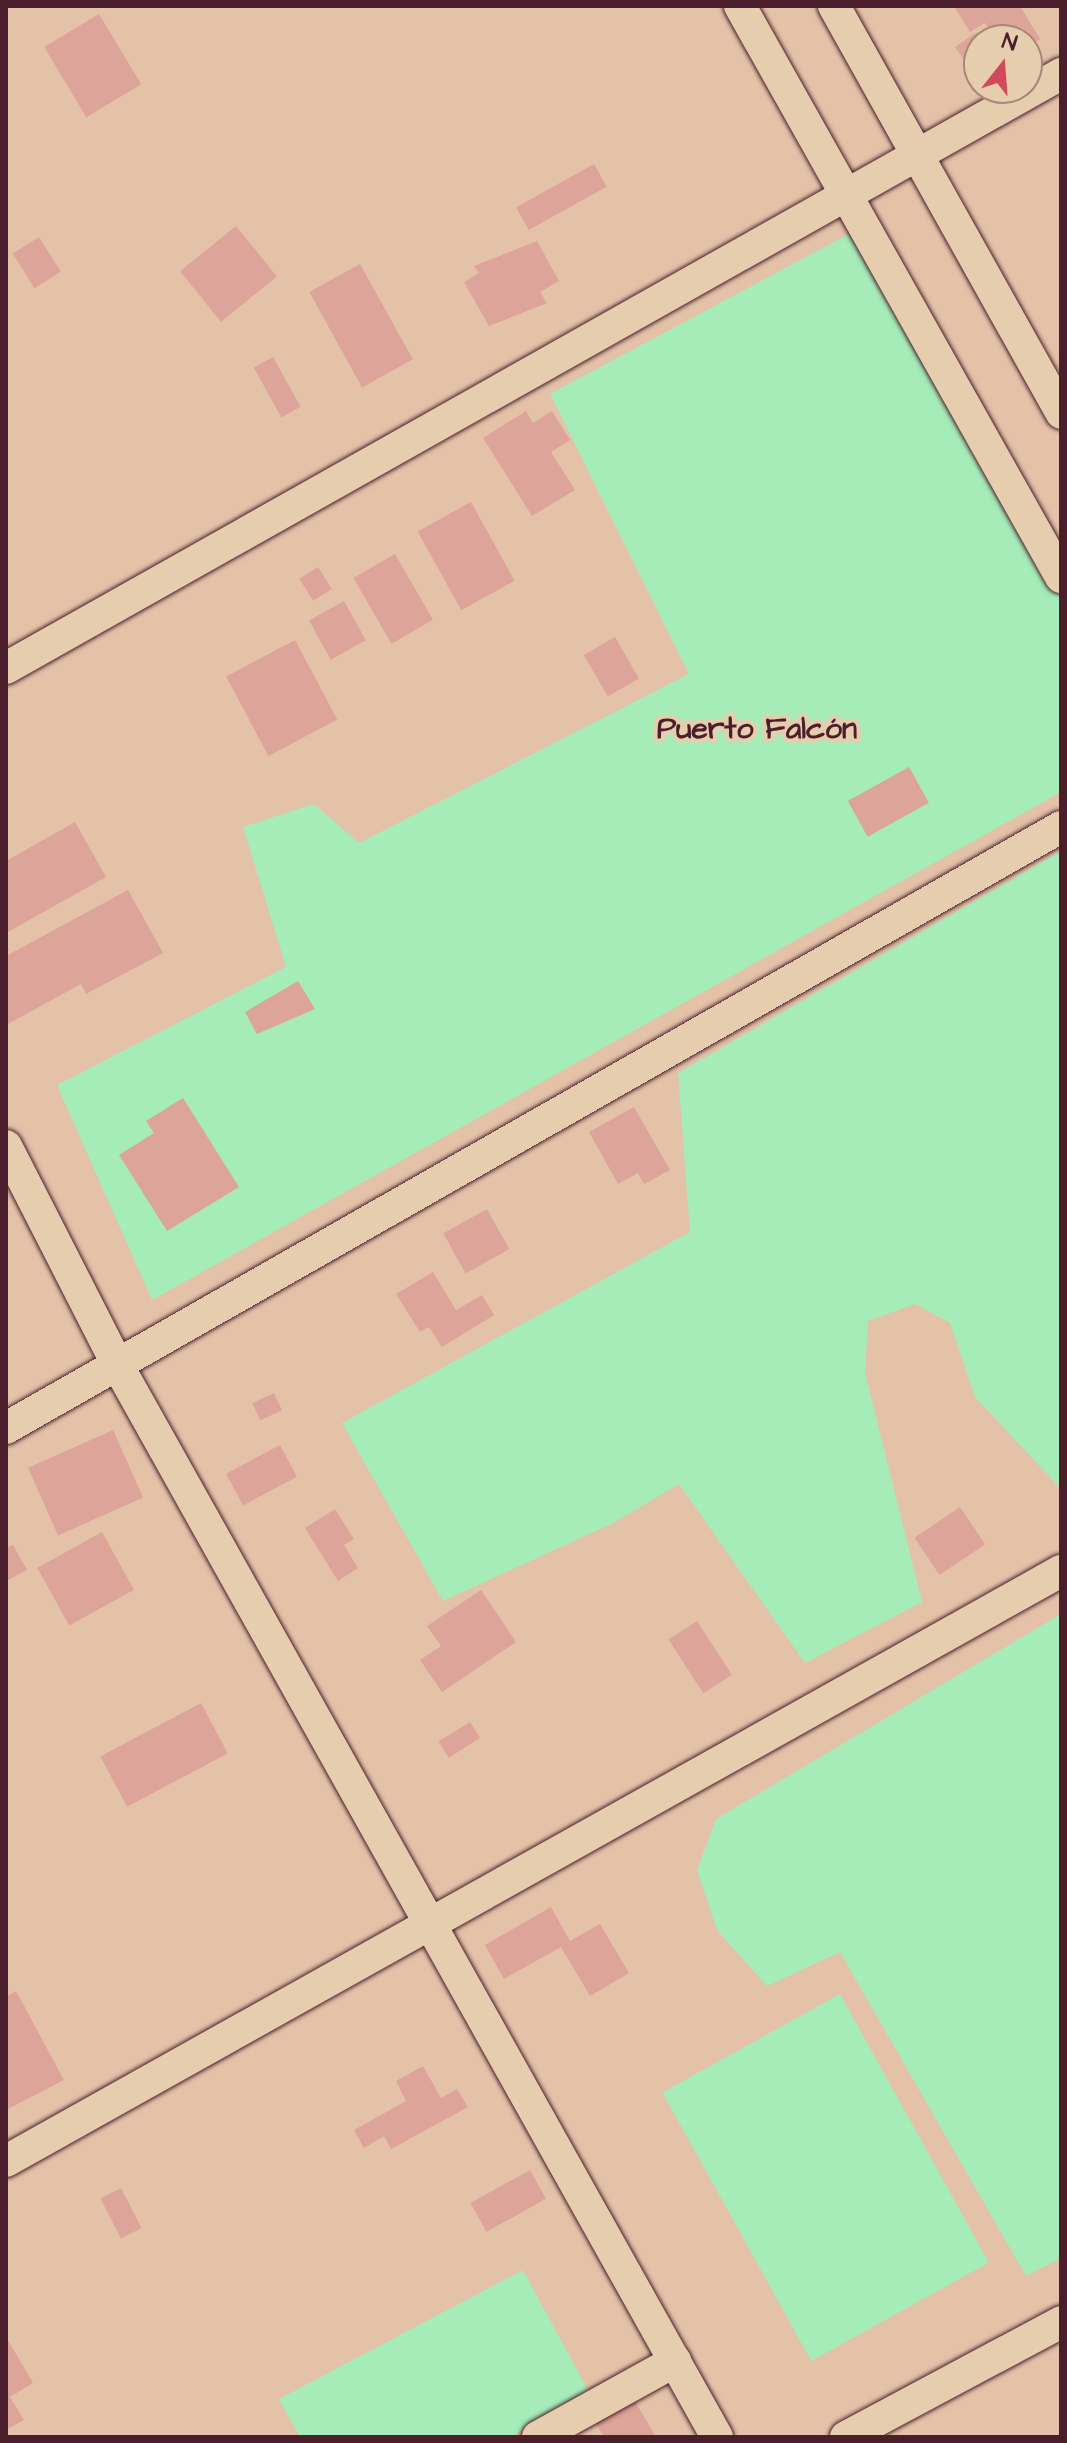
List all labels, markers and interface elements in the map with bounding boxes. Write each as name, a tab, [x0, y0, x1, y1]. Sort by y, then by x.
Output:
north arrow	[963, 24, 1043, 104]
text: N	[998, 26, 1021, 59]
district label: Puerto Falcón	[657, 711, 857, 747]

